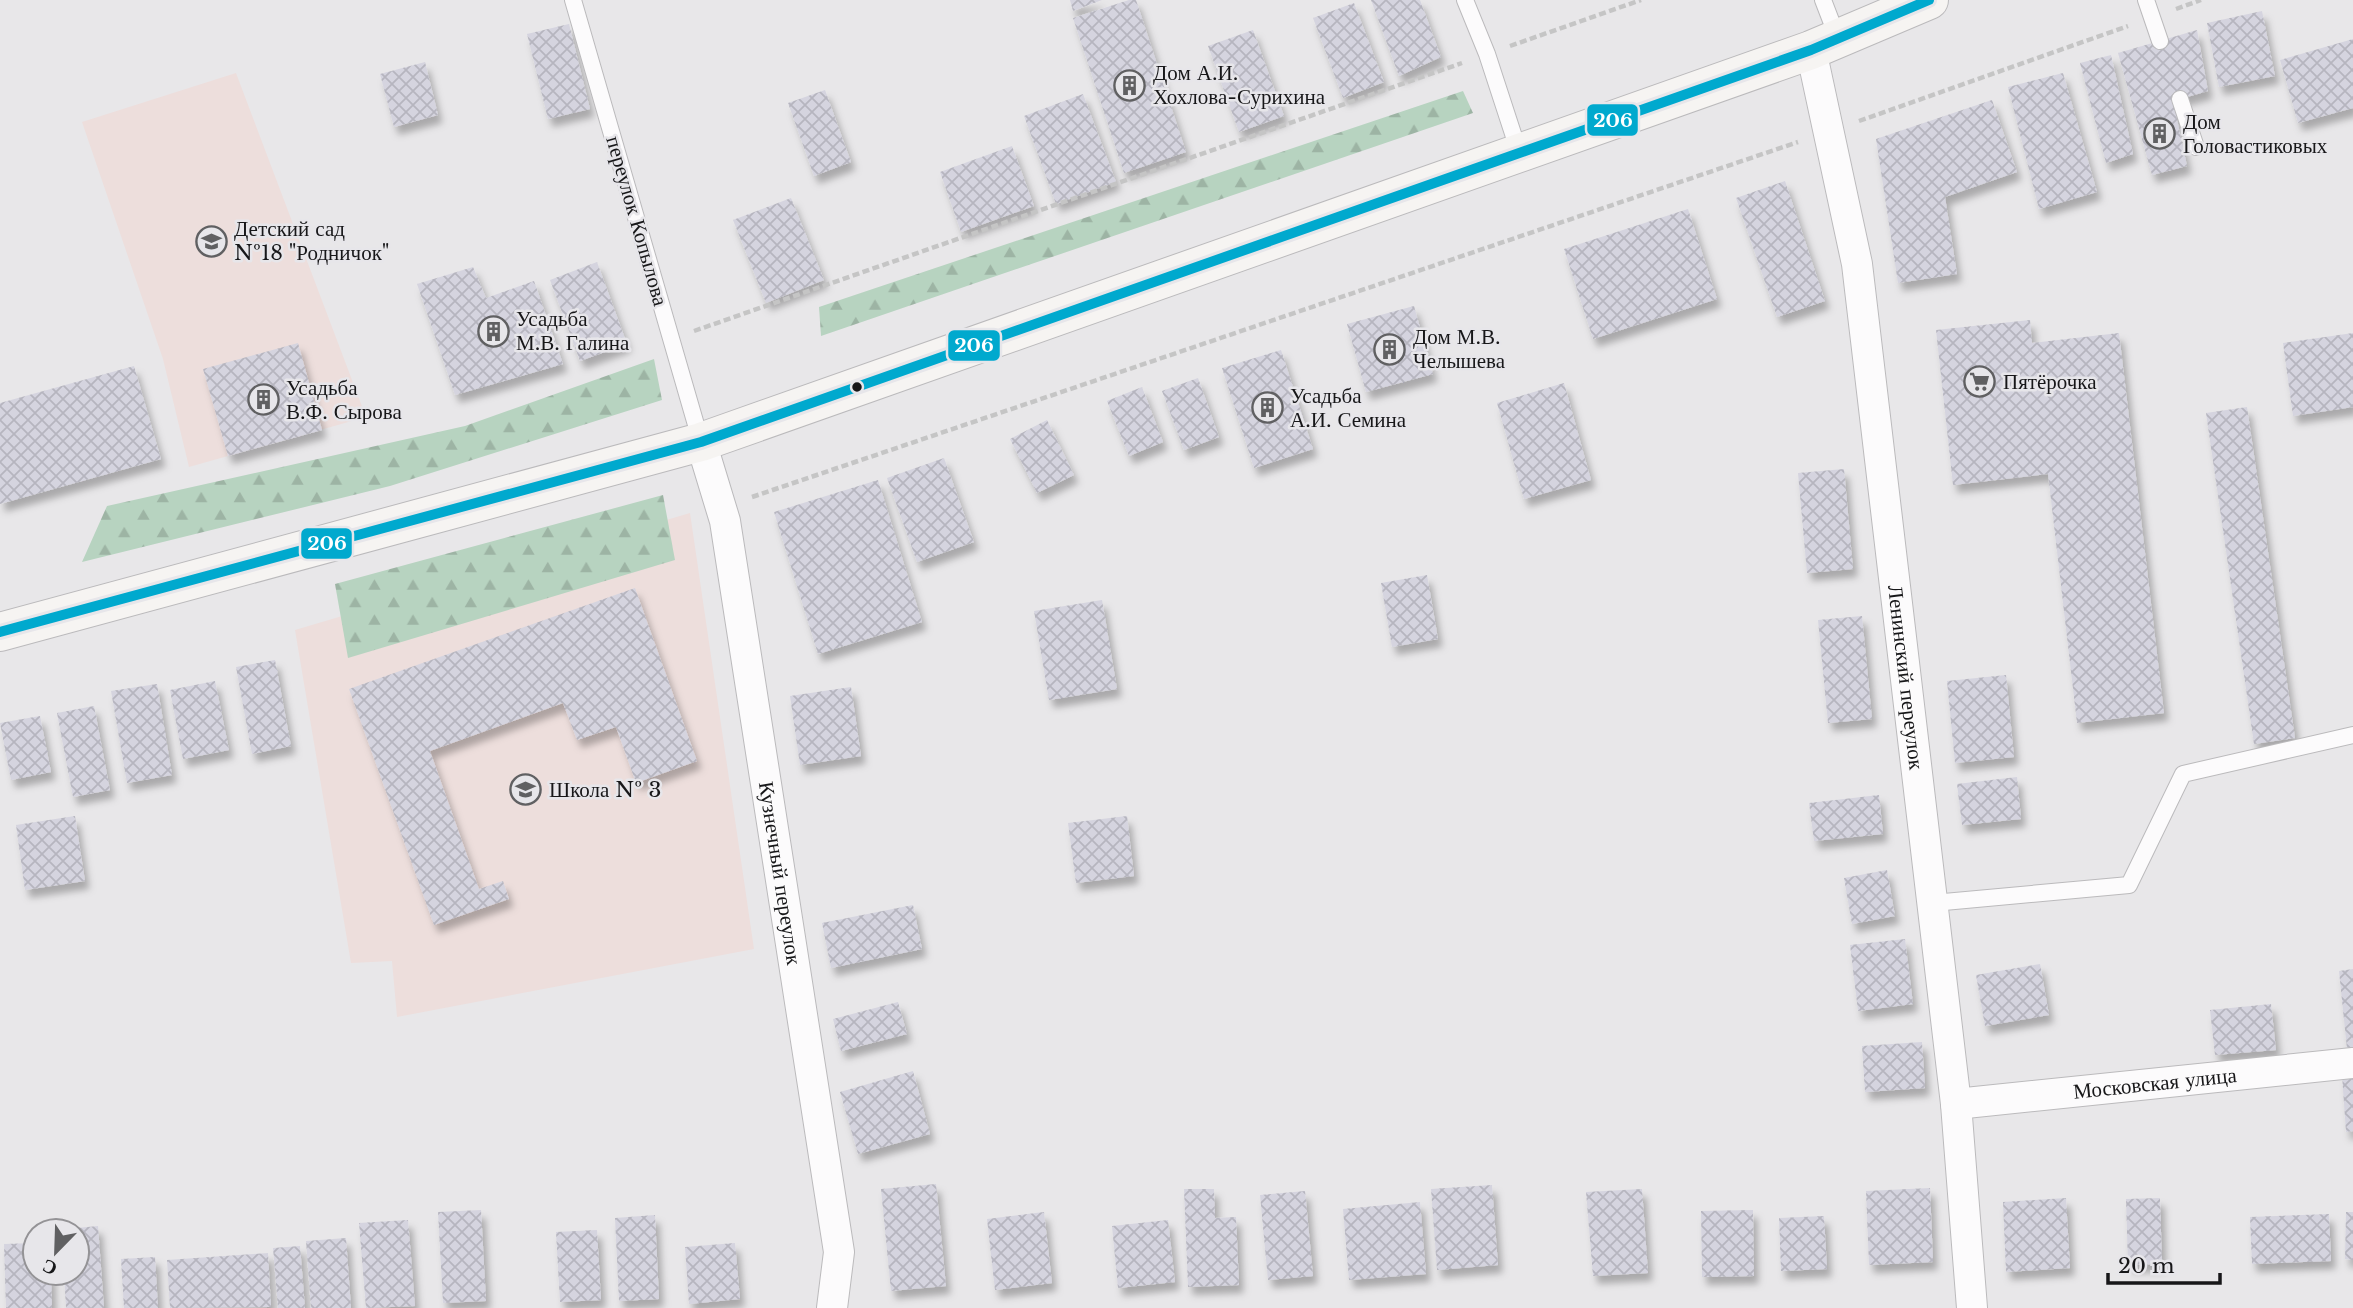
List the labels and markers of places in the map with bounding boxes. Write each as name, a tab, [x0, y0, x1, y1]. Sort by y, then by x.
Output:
place label: Дом А.И. Хохлова-Сурихина	[1153, 60, 1326, 110]
building icon: Дом А.И. Хохлова-Сурихина	[1113, 68, 1147, 102]
place label: Дом Головастиковых	[2183, 109, 2328, 159]
building icon: Дом Головастиковых	[2143, 117, 2177, 151]
place label: Детский сад №18 "Родничок"	[234, 216, 390, 266]
school or university icon: Детский сад №18 "Родничок"	[194, 224, 228, 258]
place label: Усадьба М.В. Галина	[516, 306, 630, 356]
building icon: Усадьба М.В. Галина	[476, 314, 510, 348]
place label: Дом М.В. Челышева	[1413, 324, 1506, 374]
building icon: Дом М.В. Челышева	[1373, 332, 1407, 366]
supermarket icon: Пятёрочка	[1963, 365, 1997, 399]
place label: Пятёрочка	[2003, 369, 2097, 395]
place label: Усадьба В.Ф. Сырова	[286, 375, 403, 425]
unlabelled marker	[850, 380, 864, 394]
building icon: Усадьба В.Ф. Сырова	[246, 383, 280, 417]
place label: Усадьба А.И. Семина	[1290, 383, 1407, 433]
building icon: Усадьба А.И. Семина	[1250, 391, 1284, 425]
school or university icon: Школа № 3	[509, 773, 543, 807]
place label: Школа № 3	[549, 777, 661, 803]

